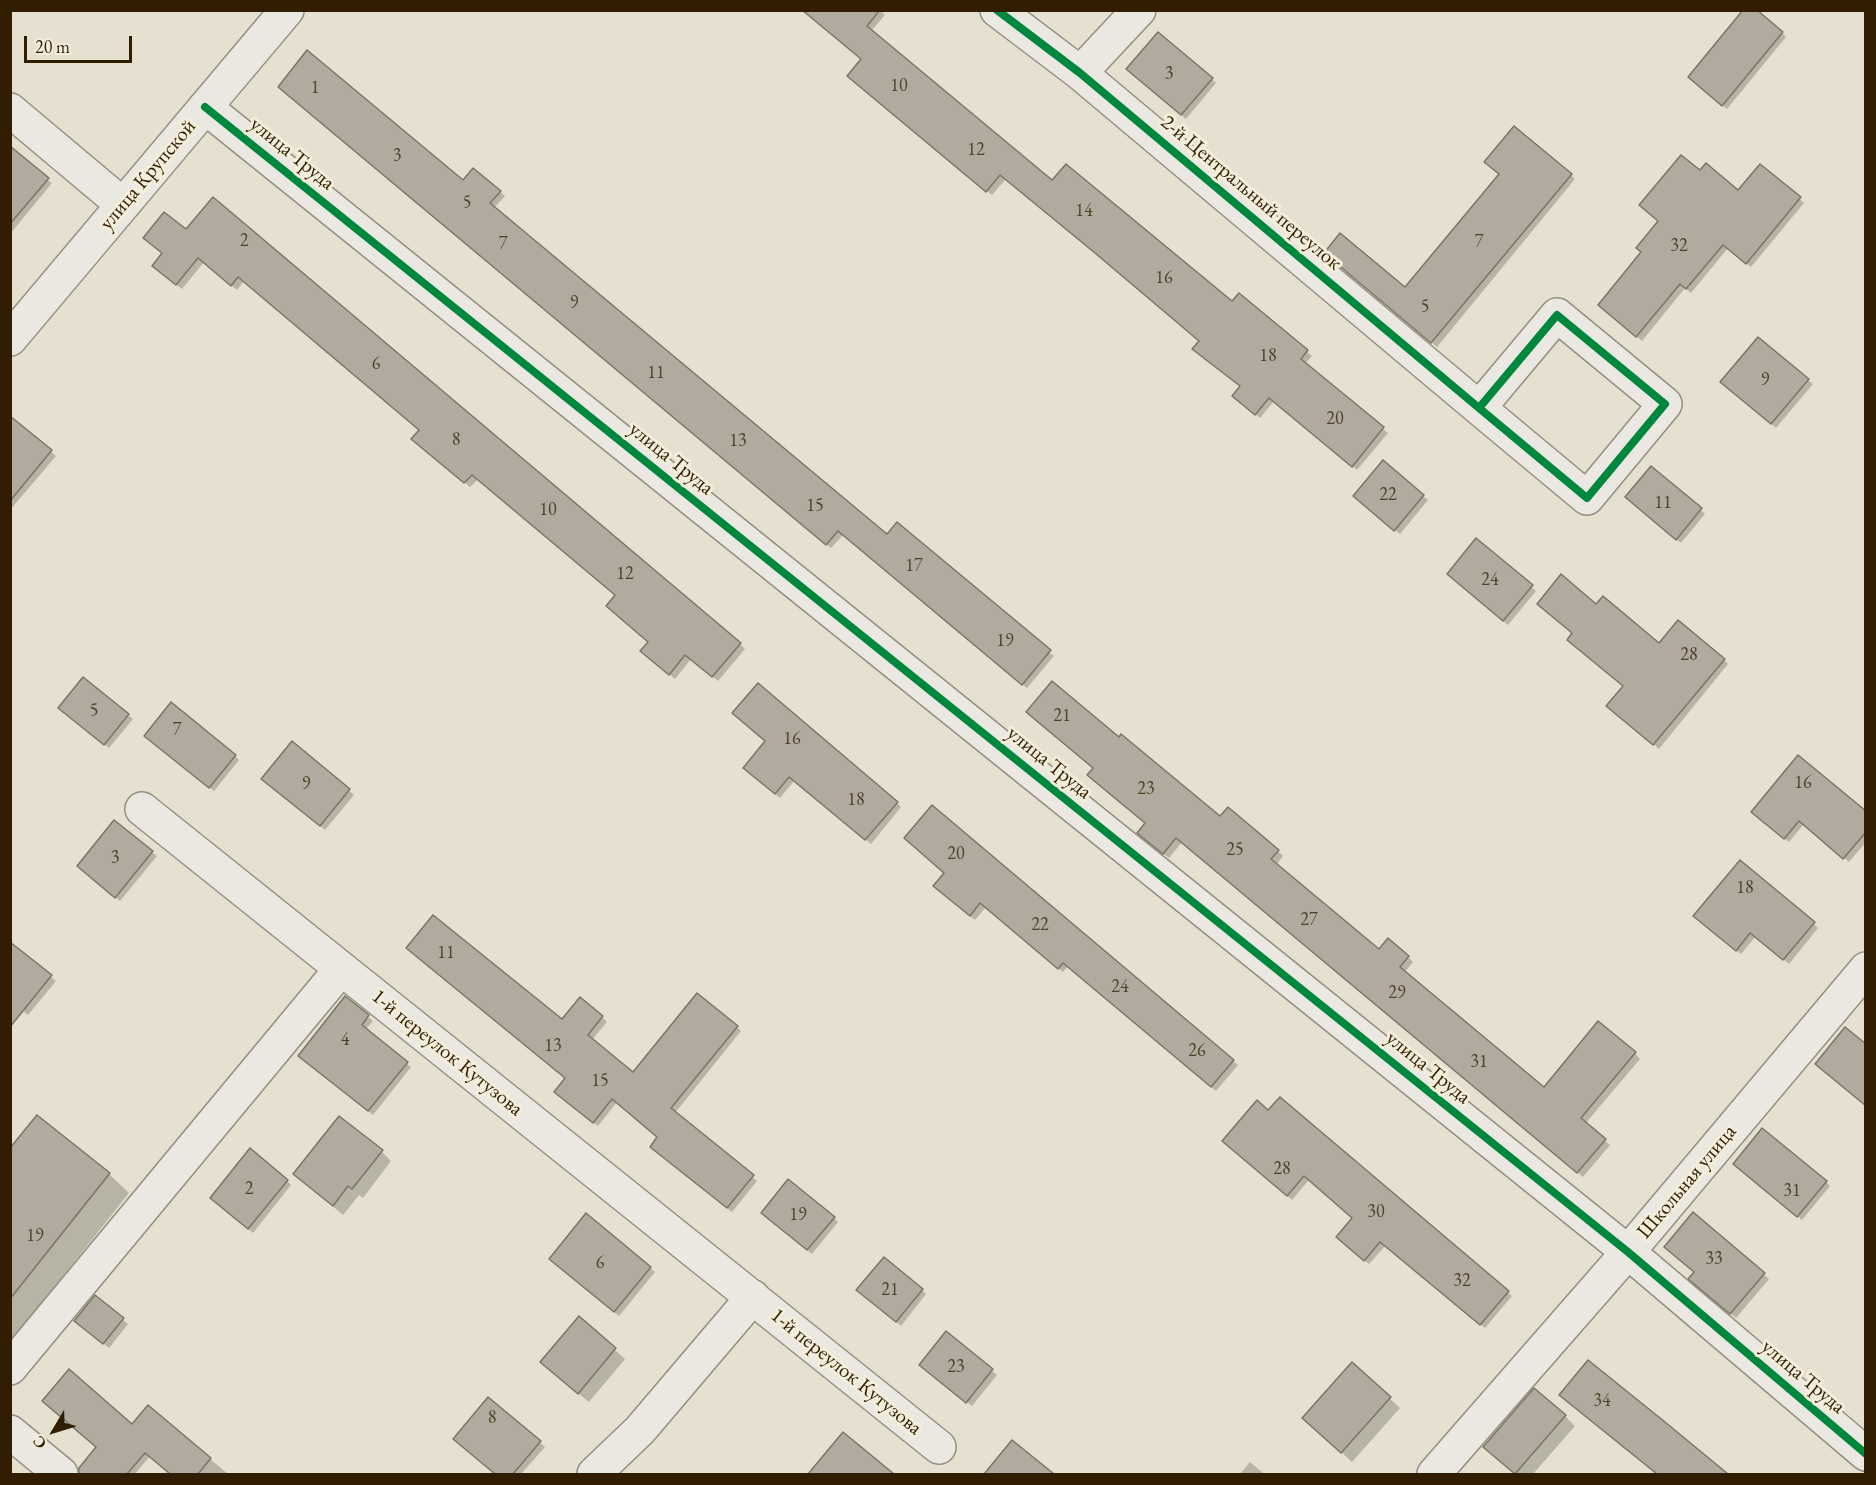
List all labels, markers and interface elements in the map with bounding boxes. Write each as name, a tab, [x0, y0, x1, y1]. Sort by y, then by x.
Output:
scale bar	[27, 24, 135, 62]
text: 20 m	[35, 35, 70, 58]
house number: 3	[1165, 63, 1173, 85]
house number: 10	[890, 75, 908, 97]
house number: 1	[311, 77, 319, 99]
street label: 2-й Центральный переулок	[1155, 110, 1347, 276]
street label: улица Труда	[244, 112, 340, 196]
street label: улица Крупской	[94, 115, 202, 235]
house number: 12	[967, 139, 985, 161]
house number: 3	[393, 145, 401, 167]
house number: 5	[463, 192, 471, 214]
house number: 14	[1075, 200, 1093, 222]
house number: 2	[240, 230, 248, 252]
house number: 7	[1475, 231, 1483, 253]
house number: 7	[499, 233, 507, 255]
house number: 32	[1670, 235, 1688, 257]
house number: 16	[1155, 267, 1173, 289]
house number: 9	[570, 292, 578, 314]
house number: 5	[1421, 296, 1429, 318]
house number: 18	[1259, 345, 1277, 367]
house number: 6	[372, 353, 380, 375]
house number: 11	[647, 362, 665, 384]
house number: 9	[1761, 369, 1769, 391]
house number: 20	[1326, 408, 1344, 430]
street label: улица Труда	[623, 417, 719, 501]
house number: 8	[452, 429, 460, 451]
house number: 13	[729, 430, 747, 452]
house number: 22	[1379, 484, 1397, 506]
house number: 11	[1654, 492, 1672, 514]
house number: 15	[806, 495, 824, 517]
house number: 10	[539, 499, 557, 521]
house number: 17	[905, 555, 923, 577]
house number: 12	[616, 563, 634, 585]
house number: 24	[1481, 569, 1499, 591]
house number: 19	[996, 630, 1014, 652]
house number: 28	[1680, 644, 1698, 666]
house number: 5	[90, 700, 98, 722]
house number: 21	[1053, 705, 1071, 727]
house number: 7	[173, 719, 181, 741]
street label: улица Труда	[1001, 721, 1097, 805]
house number: 16	[783, 728, 801, 750]
house number: 16	[1794, 772, 1812, 794]
house number: 9	[302, 773, 310, 795]
house number: 23	[1137, 778, 1155, 800]
house number: 18	[847, 789, 865, 811]
house number: 25	[1226, 839, 1244, 861]
house number: 20	[947, 843, 965, 865]
house number: 3	[111, 847, 119, 869]
house number: 18	[1736, 877, 1754, 899]
house number: 27	[1300, 909, 1318, 931]
house number: 22	[1031, 914, 1049, 936]
house number: 11	[437, 942, 455, 964]
house number: 24	[1111, 976, 1129, 998]
house number: 29	[1388, 982, 1406, 1004]
street label: 1-й переулок Кутузова	[366, 984, 528, 1122]
street label: улица Труда	[1380, 1026, 1476, 1110]
house number: 4	[341, 1029, 349, 1051]
house number: 13	[544, 1035, 562, 1057]
house number: 26	[1188, 1040, 1206, 1062]
house number: 31	[1470, 1051, 1488, 1073]
house number: 15	[591, 1070, 609, 1092]
street label: Школьная улица	[1632, 1120, 1742, 1244]
house number: 28	[1273, 1158, 1291, 1180]
house number: 2	[245, 1178, 253, 1200]
house number: 31	[1783, 1180, 1801, 1202]
house number: 30	[1367, 1201, 1385, 1223]
house number: 19	[789, 1204, 807, 1226]
house number: 19	[26, 1225, 44, 1247]
house number: 33	[1705, 1248, 1723, 1270]
house number: 6	[596, 1252, 604, 1274]
house number: 32	[1453, 1270, 1471, 1292]
house number: 21	[881, 1279, 899, 1301]
street label: 1-й переулок Кутузова	[765, 1303, 927, 1441]
street label: улица Труда	[1756, 1335, 1850, 1419]
house number: 23	[947, 1356, 965, 1378]
house number: 34	[1593, 1390, 1611, 1412]
north arrow	[24, 1401, 84, 1461]
house number: 8	[488, 1407, 496, 1429]
text: С	[28, 1431, 51, 1453]

